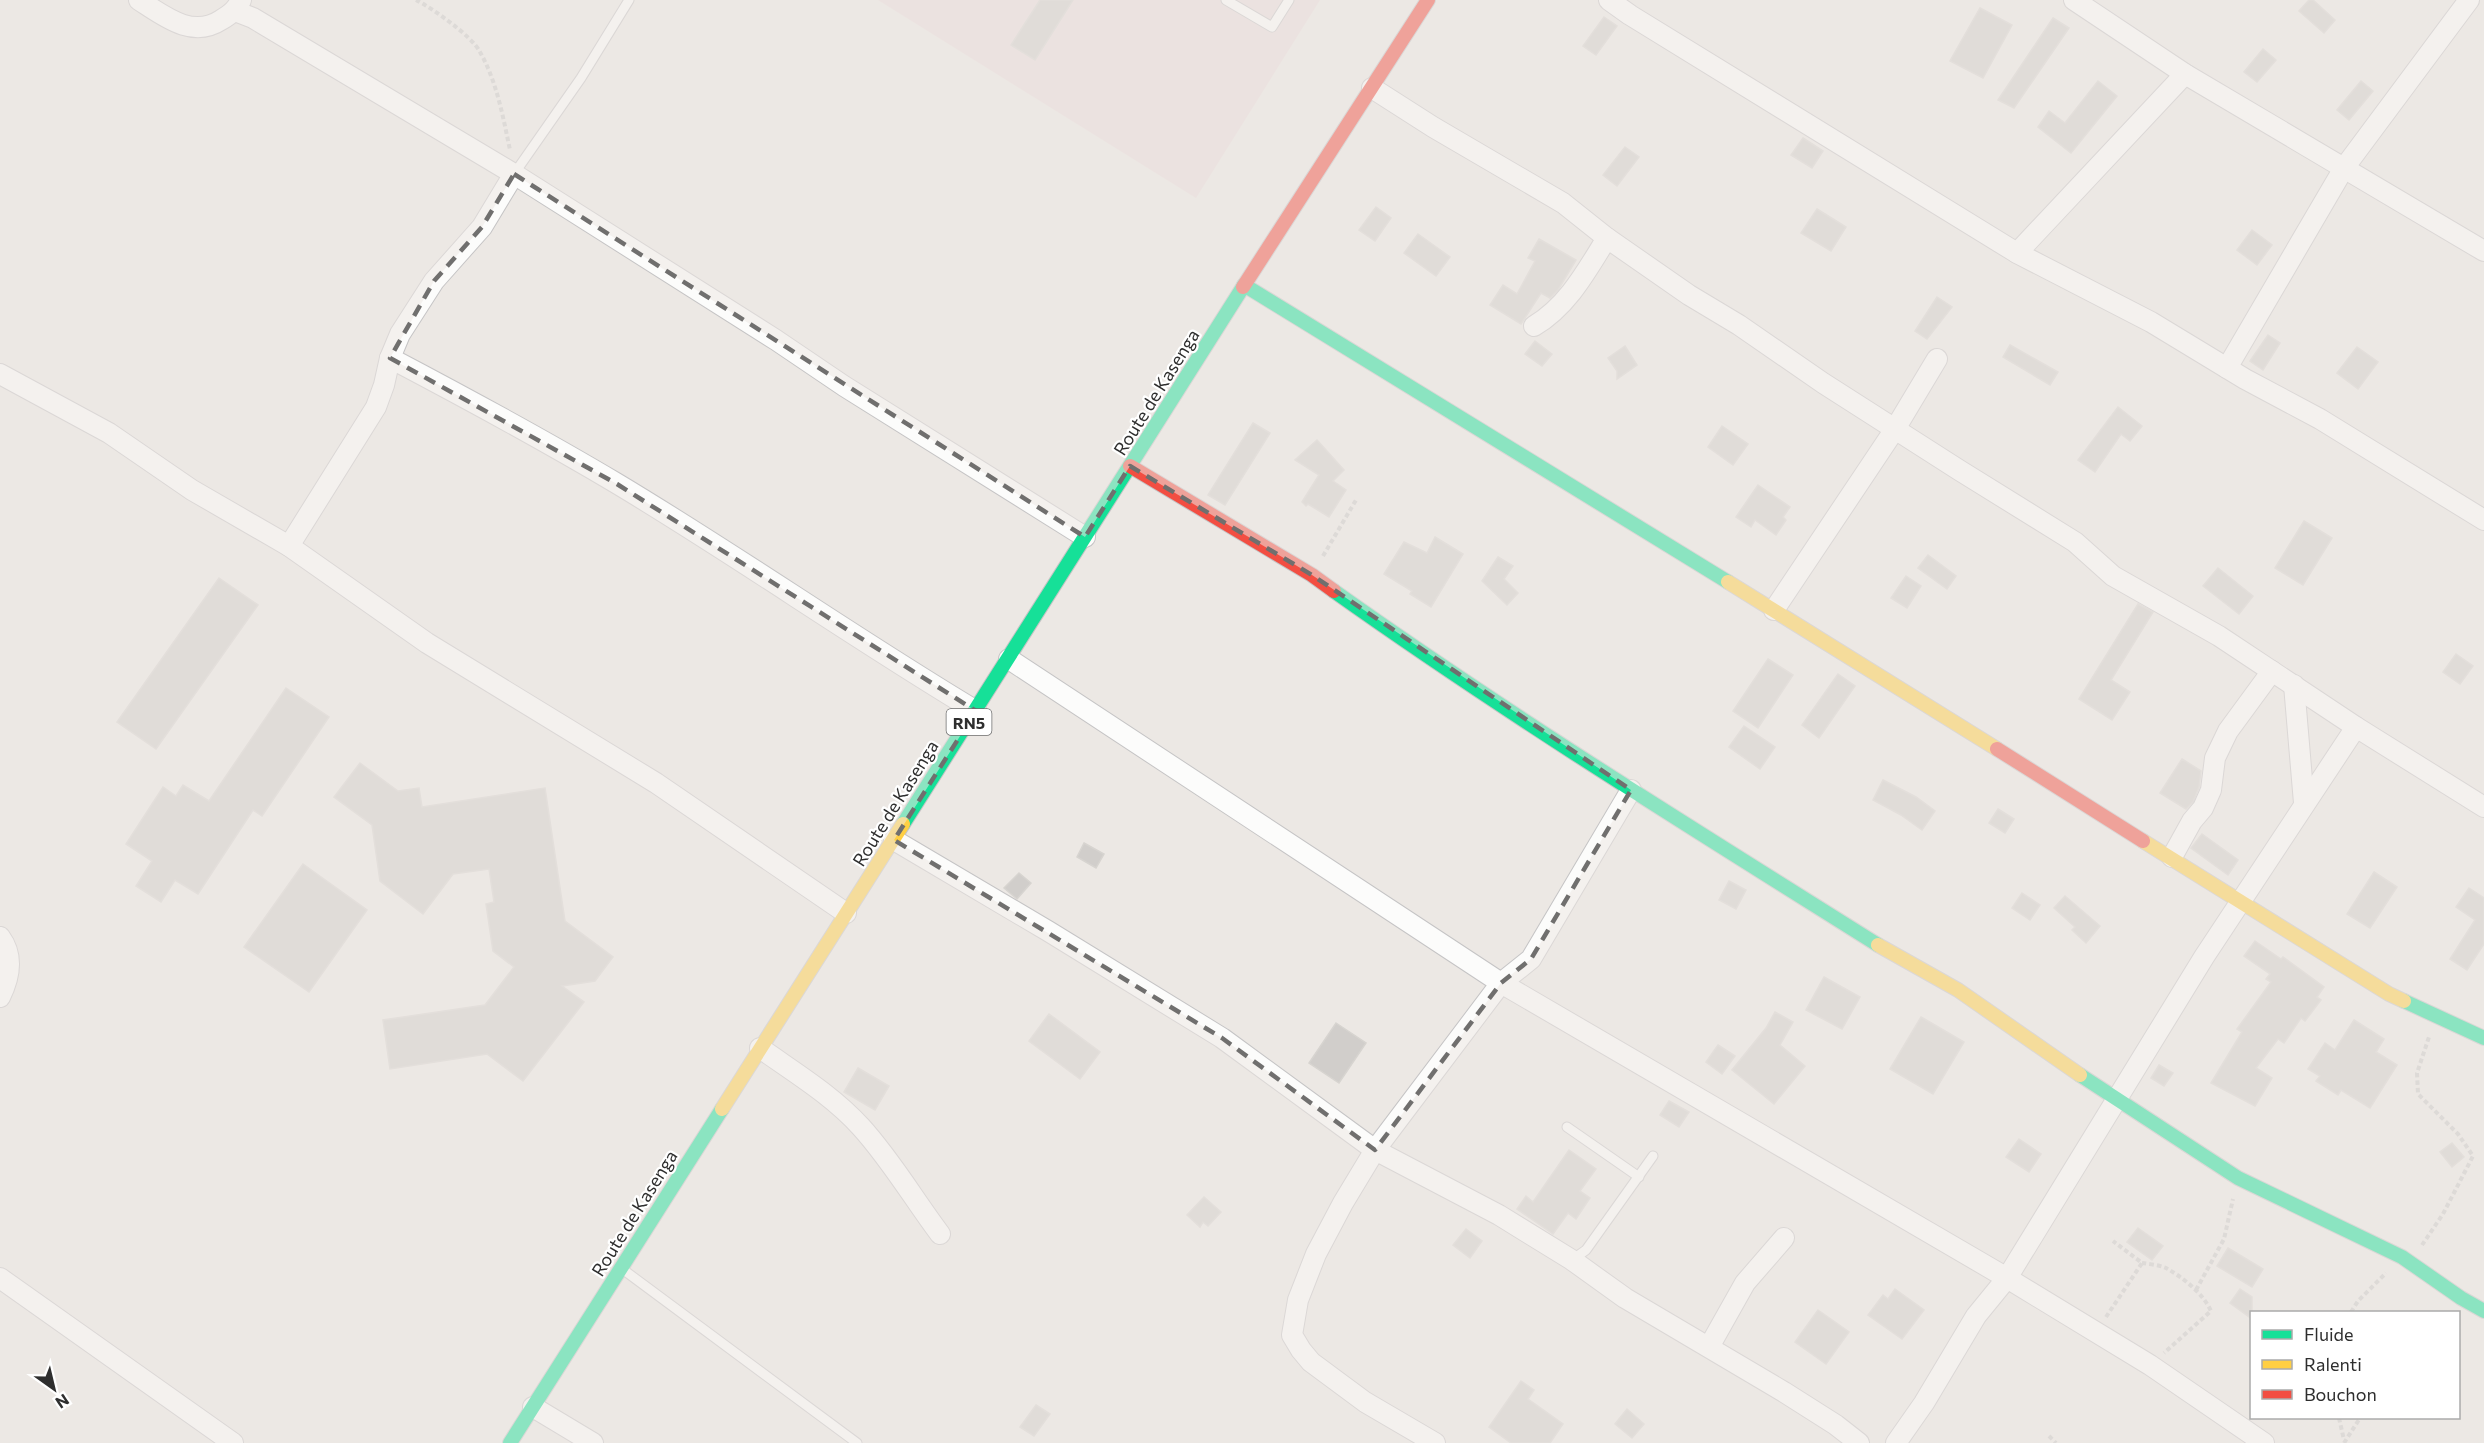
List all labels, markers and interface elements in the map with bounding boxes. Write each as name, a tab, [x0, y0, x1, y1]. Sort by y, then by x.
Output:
street label: Route de Kasenga	[1108, 325, 1204, 459]
road number: RN5	[946, 709, 992, 735]
street label: Route de Kasenga	[847, 736, 943, 870]
street label: Route de Kasenga	[586, 1146, 682, 1280]
legend	[2250, 1311, 2460, 1419]
text: Fluide	[2304, 1323, 2353, 1345]
text: Ralenti	[2304, 1353, 2362, 1375]
north arrow	[24, 1359, 84, 1419]
text: Bouchon	[2304, 1383, 2377, 1405]
text: N	[52, 1391, 73, 1413]

